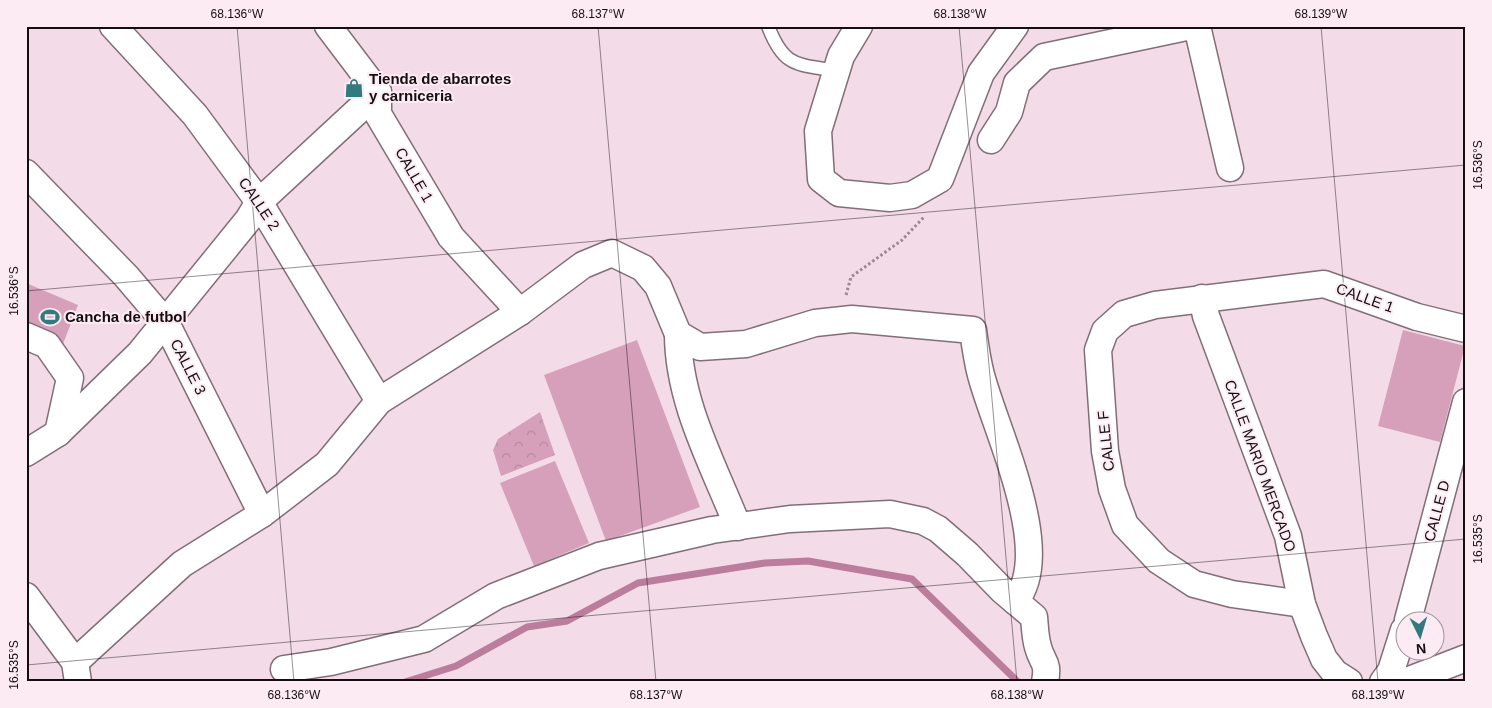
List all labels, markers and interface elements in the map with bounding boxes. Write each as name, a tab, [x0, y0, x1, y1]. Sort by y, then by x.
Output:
text: 68.136°W	[211, 7, 264, 21]
text: 68.137°W	[572, 7, 625, 21]
text: 68.138°W	[934, 7, 987, 21]
text: 68.139°W	[1295, 7, 1348, 21]
place label: Tienda de abarrotes y carniceria	[369, 70, 511, 104]
shop icon: Tienda de abarrotes y carniceria	[343, 77, 365, 99]
text: 16.536°S	[1471, 140, 1485, 190]
street label: CALLE 1	[392, 144, 437, 205]
street label: CALLE 2	[236, 174, 283, 233]
text: 16.536°S	[7, 266, 21, 316]
street label: CALLE 1	[1334, 279, 1396, 316]
sports icon: Cancha de futbol	[39, 306, 61, 328]
place label: Cancha de futbol	[65, 308, 187, 325]
street label: CALLE 3	[167, 336, 210, 397]
street label: CALLE MARIO MERCADO	[1221, 378, 1300, 554]
street label: CALLE F	[1094, 410, 1117, 472]
street label: CALLE D	[1420, 478, 1453, 543]
text: 16.535°S	[1471, 514, 1485, 564]
north arrow	[1394, 610, 1444, 660]
text: 16.535°S	[7, 640, 21, 690]
text: N	[1415, 641, 1427, 657]
text: 68.136°W	[268, 688, 321, 702]
text: 68.137°W	[630, 688, 683, 702]
text: 68.138°W	[991, 688, 1044, 702]
text: 68.139°W	[1352, 688, 1405, 702]

